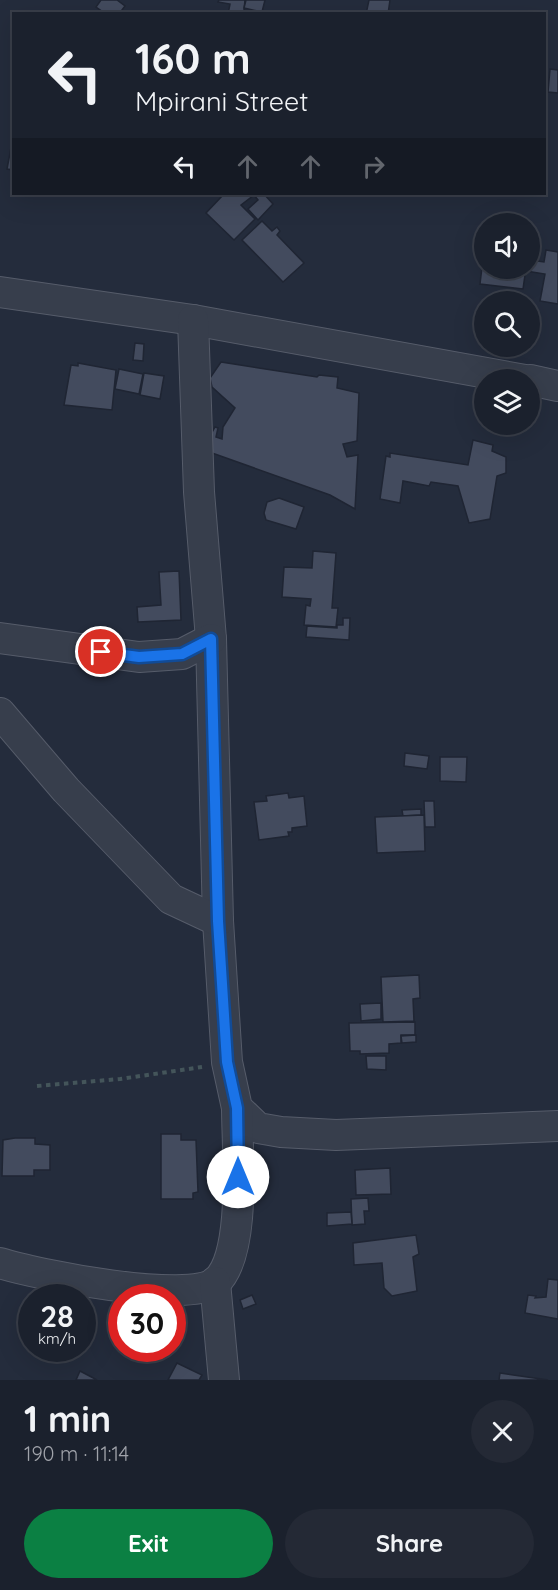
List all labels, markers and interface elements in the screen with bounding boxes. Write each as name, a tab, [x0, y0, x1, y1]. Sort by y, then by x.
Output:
text: 160 m	[135, 32, 251, 85]
icon: left	[36, 36, 114, 114]
text: Mpirani Street	[135, 84, 308, 118]
icon: left	[168, 150, 201, 183]
icon: ahead	[231, 150, 264, 183]
icon: ahead	[294, 150, 327, 183]
icon: right	[357, 150, 390, 183]
map controls	[474, 213, 540, 435]
button: sound	[474, 213, 540, 279]
button: search	[474, 291, 540, 357]
button: layers	[474, 369, 540, 435]
pin	[75, 626, 126, 677]
icon: arrive	[84, 635, 117, 668]
position arrow	[206, 1145, 270, 1209]
speed limit sign: 30	[108, 1284, 186, 1362]
text: 28	[40, 1297, 74, 1335]
text: km/h	[38, 1329, 76, 1348]
text: 1 min	[24, 1396, 111, 1441]
button: close	[471, 1400, 534, 1463]
text: 190 m · 11:14	[24, 1441, 129, 1466]
button: Exit	[24, 1509, 273, 1578]
button: Share	[285, 1509, 534, 1578]

